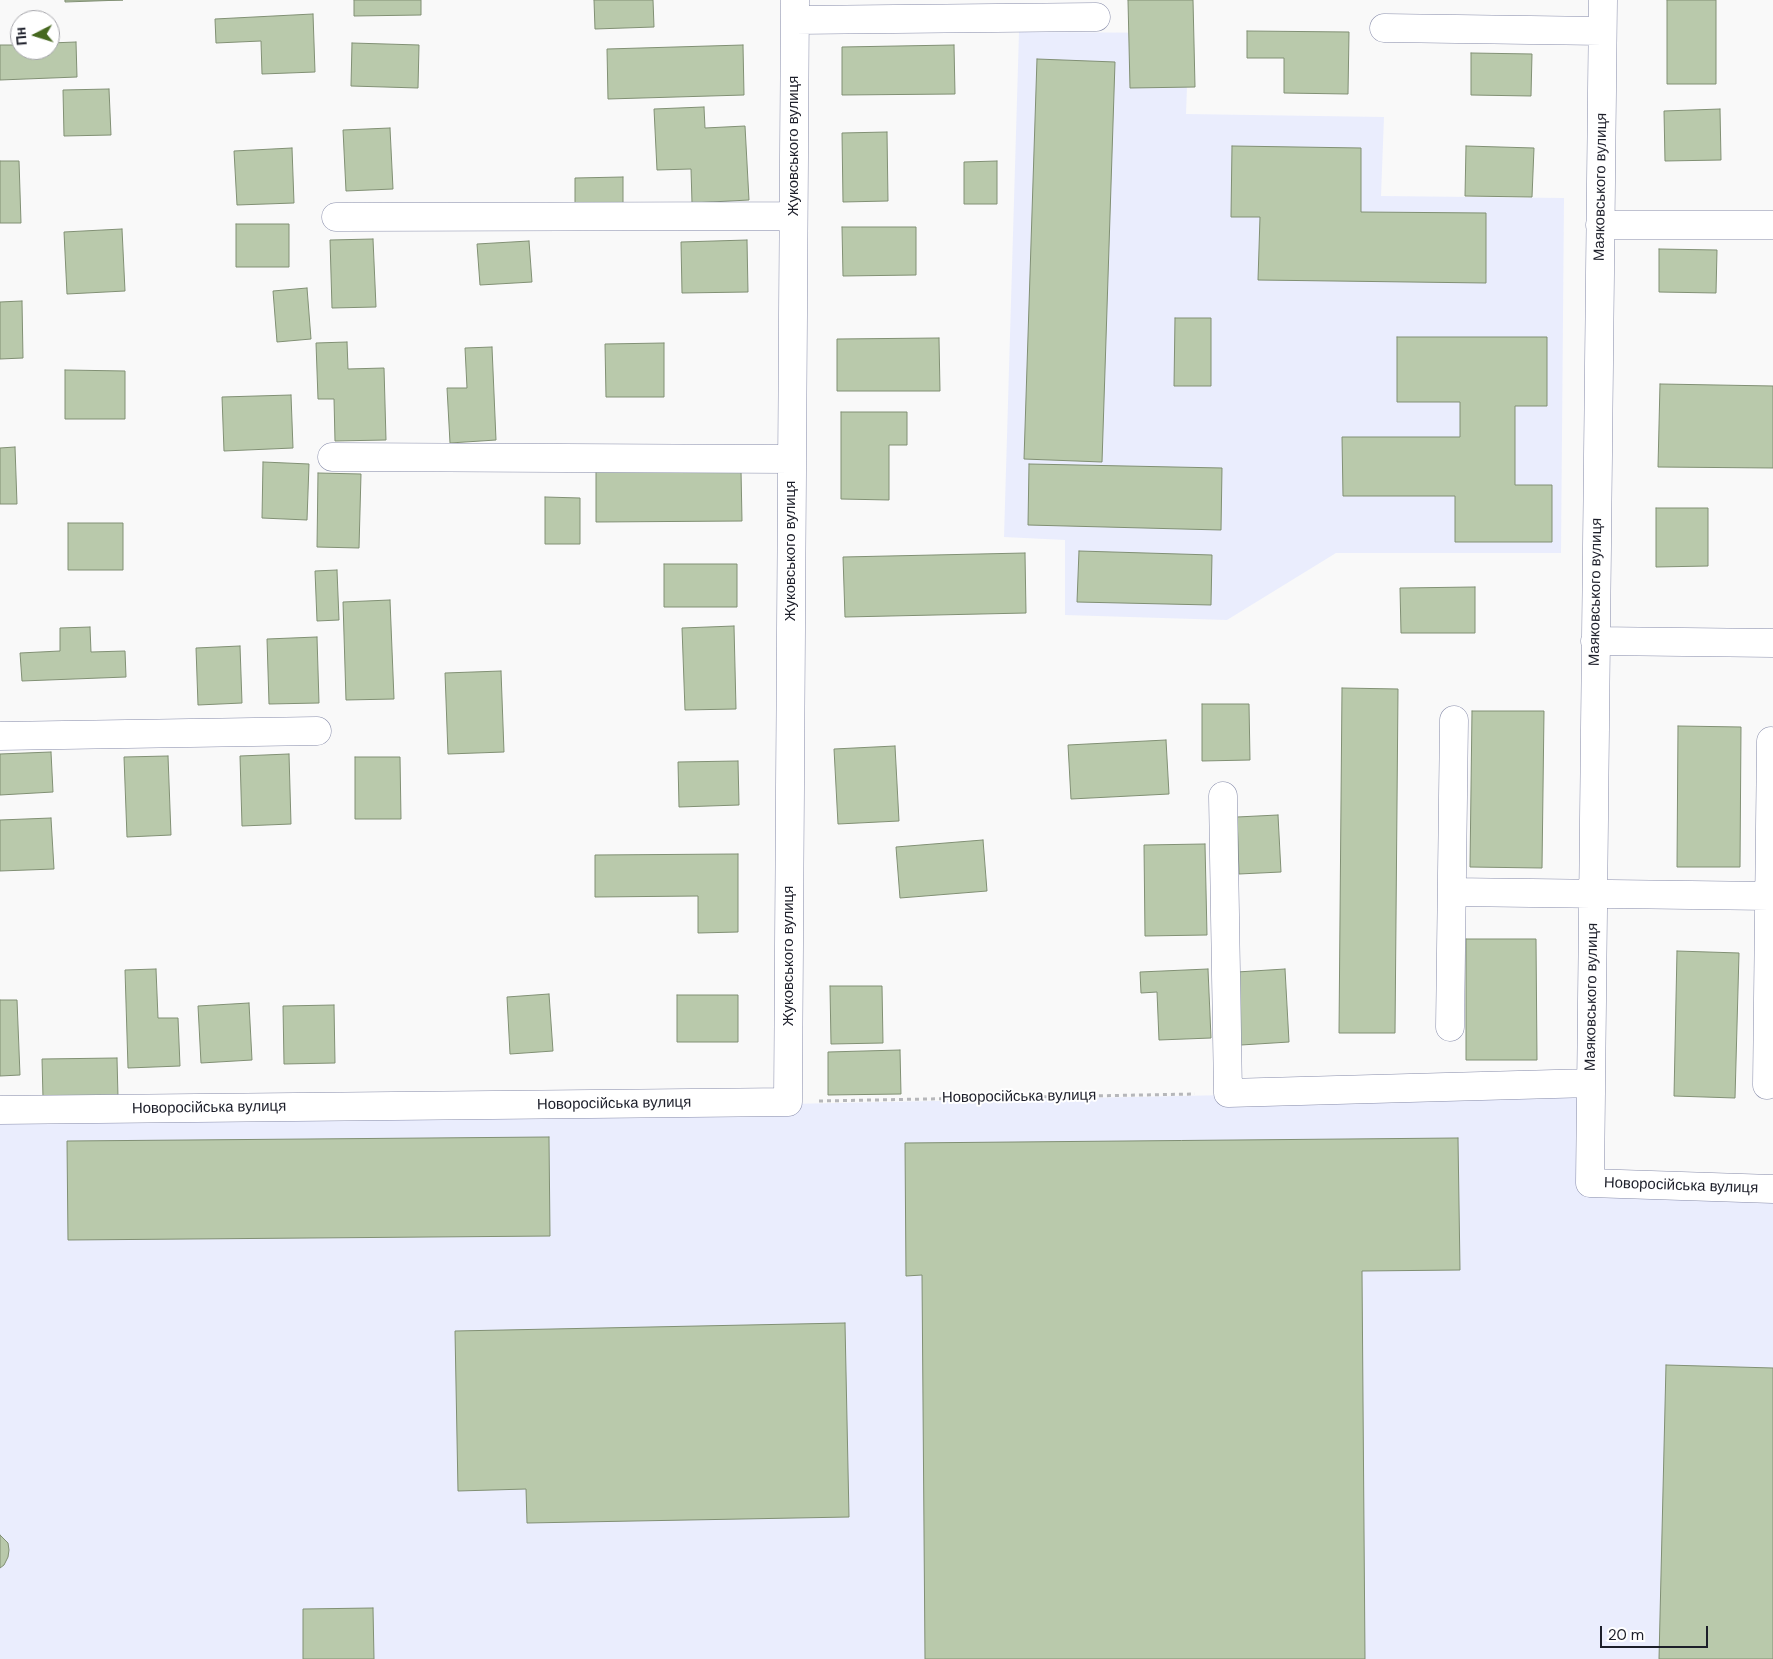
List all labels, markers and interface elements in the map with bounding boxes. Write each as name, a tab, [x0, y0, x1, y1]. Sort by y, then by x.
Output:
north arrow	[10, 10, 60, 60]
text: Пн	[11, 26, 31, 46]
street label: Жуковського вулиця	[785, 76, 803, 216]
street label: Маяковського вулиця	[1591, 113, 1611, 261]
street label: Жуковського вулиця	[782, 481, 800, 621]
street label: Маяковського вулиця	[1586, 518, 1606, 666]
street label: Жуковського вулиця	[780, 886, 798, 1026]
street label: Маяковського вулиця	[1582, 923, 1602, 1071]
street label: Новоросійська вулиця	[942, 1087, 1096, 1107]
street label: Новоросійська вулиця	[537, 1094, 691, 1114]
street label: Новоросійська вулиця	[132, 1098, 286, 1118]
street label: Новоросійська вулиця	[1604, 1174, 1758, 1198]
scale bar	[1603, 1616, 1710, 1648]
text: 20 m	[1608, 1625, 1644, 1645]

